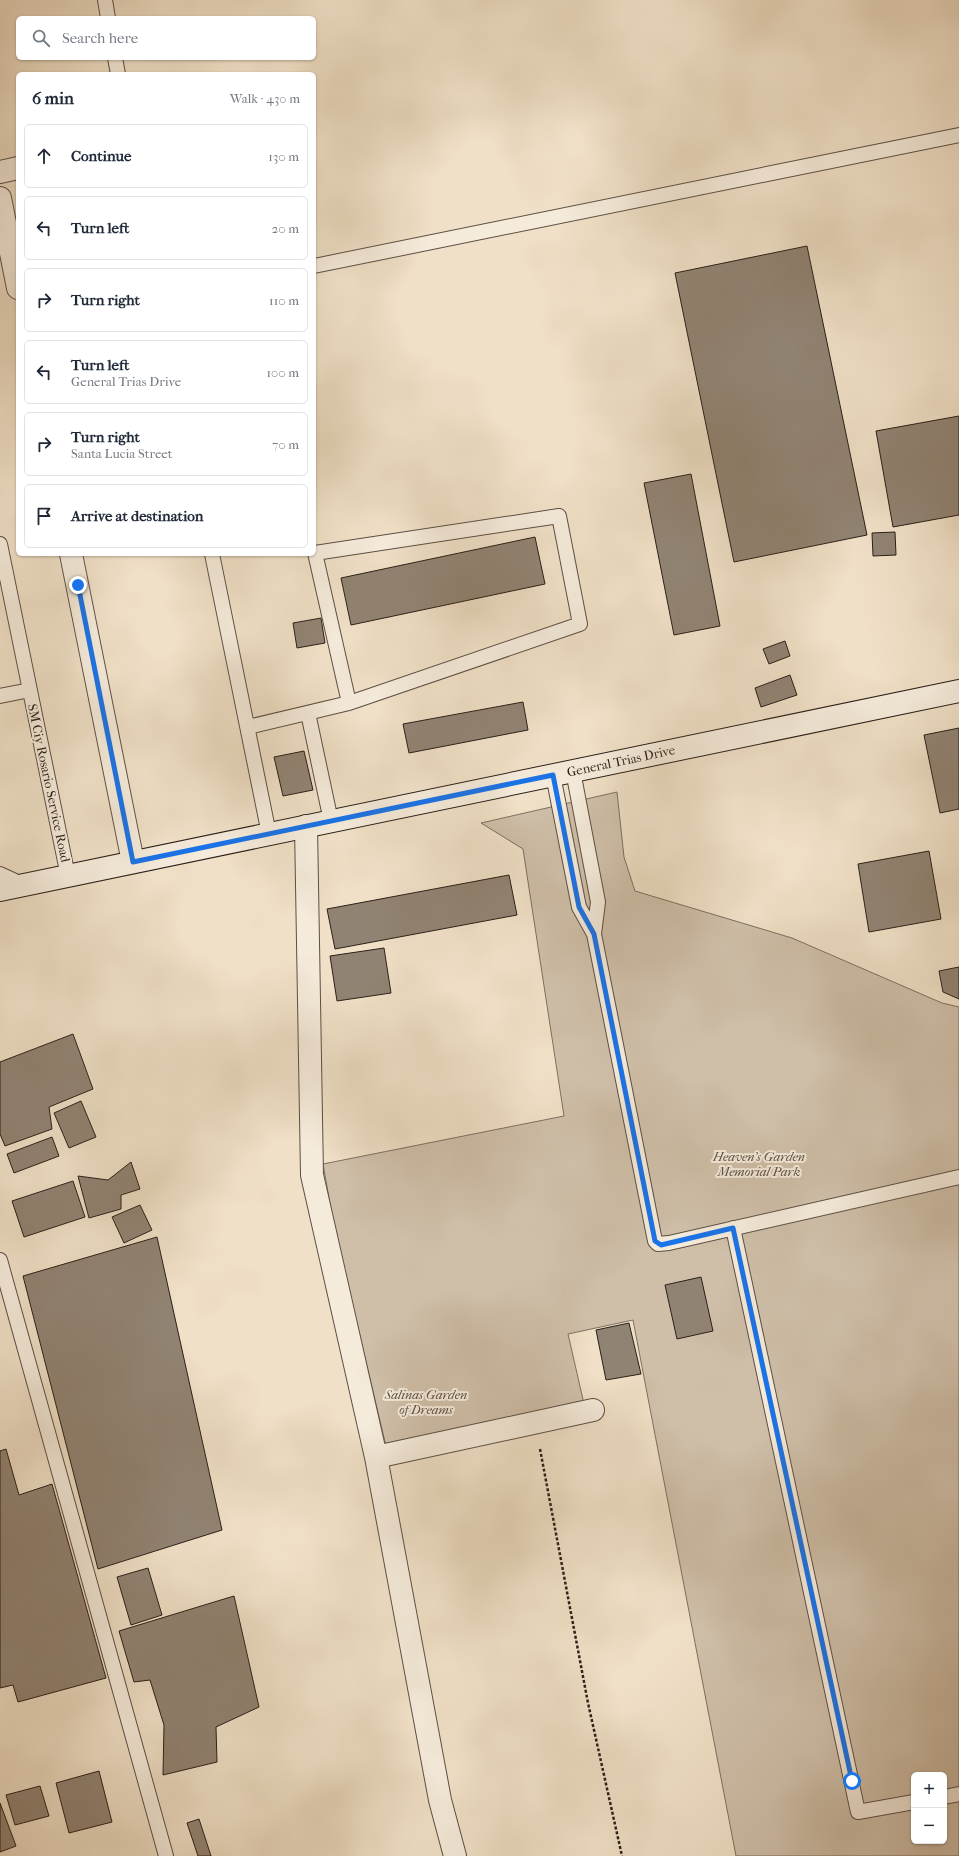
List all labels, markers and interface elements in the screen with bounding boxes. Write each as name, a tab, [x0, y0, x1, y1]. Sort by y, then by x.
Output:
search box	[16, 16, 316, 60]
icon: search	[30, 27, 52, 49]
text: Search here	[62, 29, 138, 47]
text: 6 min	[32, 88, 74, 108]
text: Walk · 430 m	[230, 91, 300, 106]
icon: ahead	[33, 145, 55, 167]
text: Continue	[71, 147, 131, 165]
text: 130 m	[268, 149, 299, 164]
icon: left	[33, 217, 55, 239]
text: Turn left	[71, 219, 129, 237]
text: 20 m	[272, 221, 299, 236]
icon: right	[33, 289, 55, 311]
text: Turn right	[71, 291, 140, 309]
text: 110 m	[269, 293, 299, 308]
text: Turn left	[71, 356, 129, 374]
icon: left	[33, 361, 55, 383]
text: 100 m	[266, 365, 299, 380]
text: General Trias Drive	[71, 374, 181, 389]
text: Turn right	[71, 428, 140, 446]
icon: right	[33, 433, 55, 455]
text: 70 m	[272, 437, 299, 452]
text: Santa Lucia Street	[71, 446, 172, 461]
icon: arrive	[33, 505, 55, 527]
text: Arrive at destination	[71, 507, 203, 525]
route end	[69, 576, 87, 594]
street label: SM Ciy Rosario Service Road	[25, 702, 73, 864]
street label: General Trias Drive	[566, 742, 677, 780]
park label: Heaven's Garden Memorial Park	[712, 1149, 805, 1179]
park label: Salinas Garden of Dreams	[384, 1387, 467, 1417]
route start	[843, 1772, 861, 1790]
map controls	[911, 1772, 947, 1844]
button: +	[911, 1772, 947, 1808]
button: −	[911, 1808, 947, 1844]

